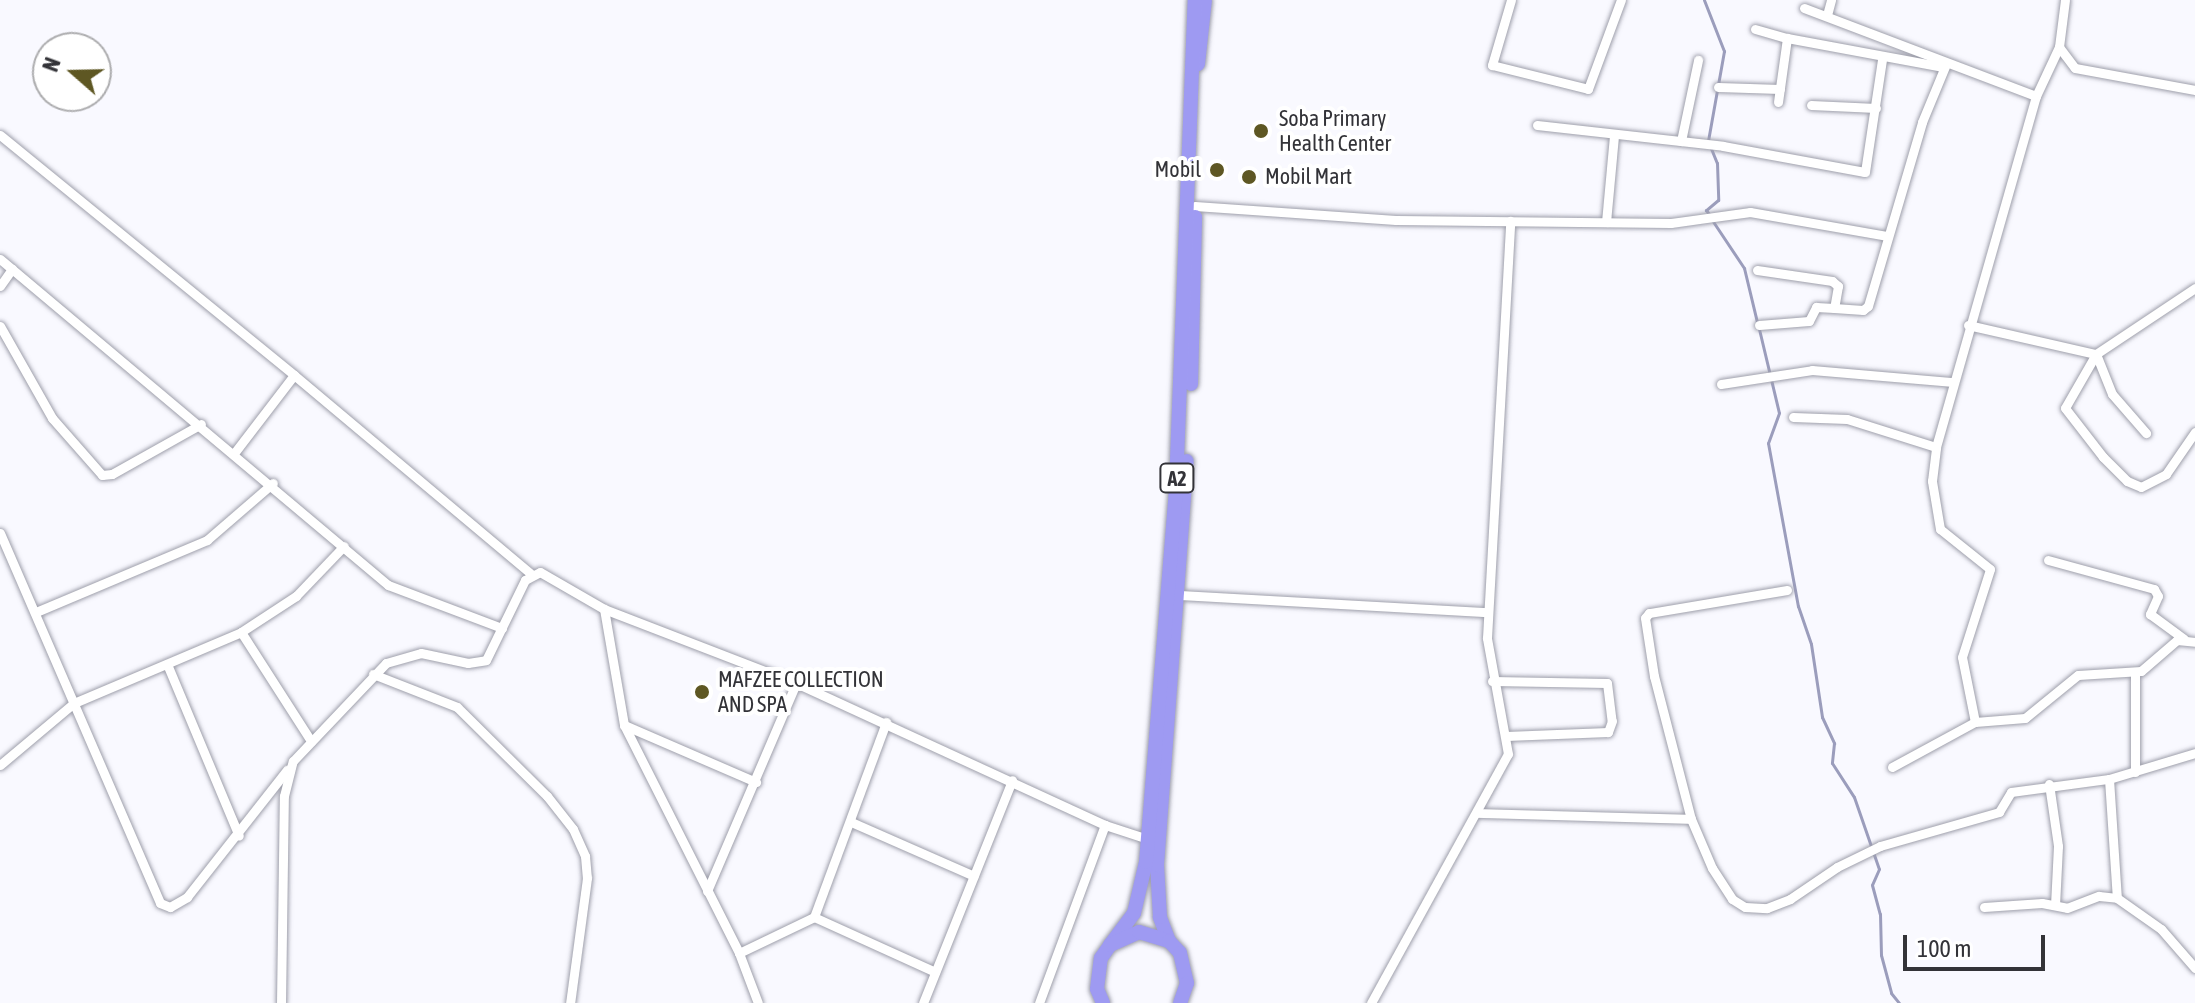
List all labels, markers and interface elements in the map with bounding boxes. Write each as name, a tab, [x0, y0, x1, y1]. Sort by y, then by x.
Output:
north arrow	[32, 32, 112, 112]
text: N	[37, 54, 66, 75]
place label: Soba Primary Health Center	[1279, 105, 1391, 156]
marker: Soba Primary Health Center	[1250, 120, 1272, 142]
place label: Mobil	[1155, 157, 1201, 183]
marker: Mobil	[1208, 161, 1226, 179]
place label: Mobil Mart	[1265, 164, 1352, 190]
marker: Mobil Mart	[1240, 168, 1258, 186]
road number: A2	[1159, 462, 1195, 494]
place label: MAFZEE COLLECTION AND SPA	[718, 666, 884, 718]
marker: MAFZEE COLLECTION AND SPA	[693, 683, 711, 701]
scale bar	[1907, 919, 2049, 969]
text: 100 m	[1917, 935, 1971, 962]

